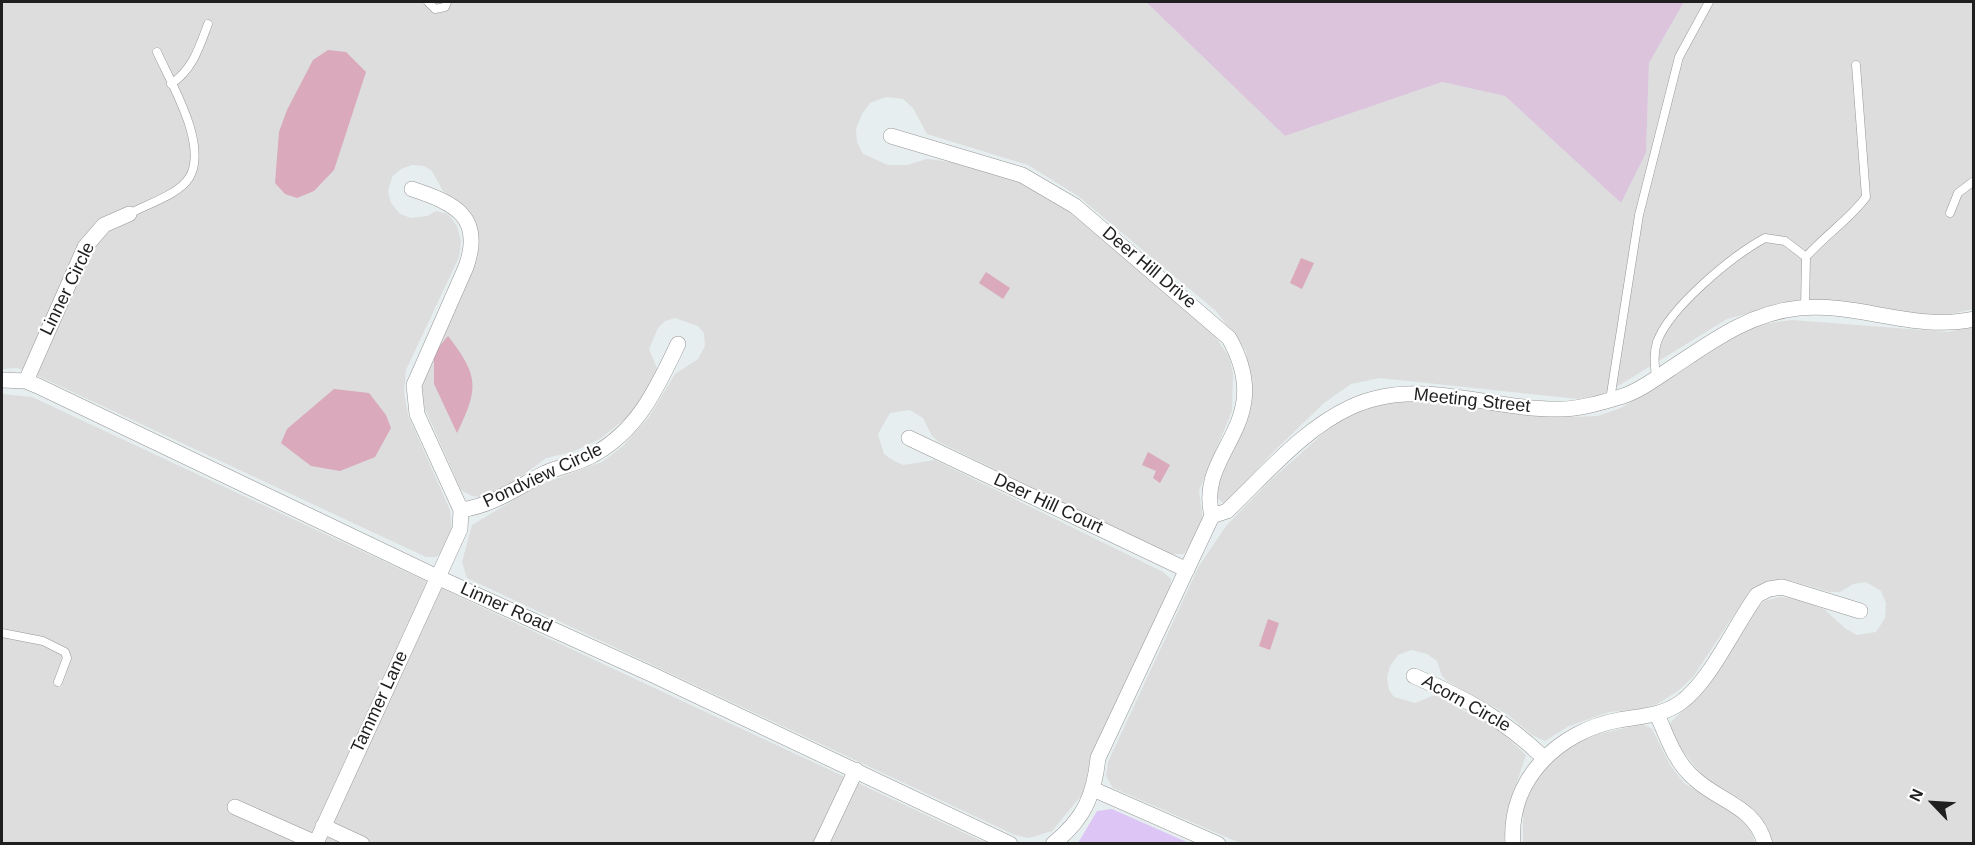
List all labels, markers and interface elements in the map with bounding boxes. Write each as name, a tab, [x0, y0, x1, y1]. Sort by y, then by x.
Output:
street label: Deer Hill Drive	[1098, 222, 1200, 314]
street label: Linner Circle	[36, 239, 100, 339]
street label: Meeting Street	[1413, 384, 1531, 418]
street label: Pondview Circle	[480, 439, 606, 513]
street label: Deer Hill Court	[990, 469, 1106, 539]
street label: Linner Road	[457, 578, 555, 638]
street label: Tammer Lane	[347, 648, 413, 756]
street label: Acorn Circle	[1418, 671, 1514, 737]
north arrow	[1903, 773, 1963, 833]
text: N	[1906, 786, 1926, 804]

